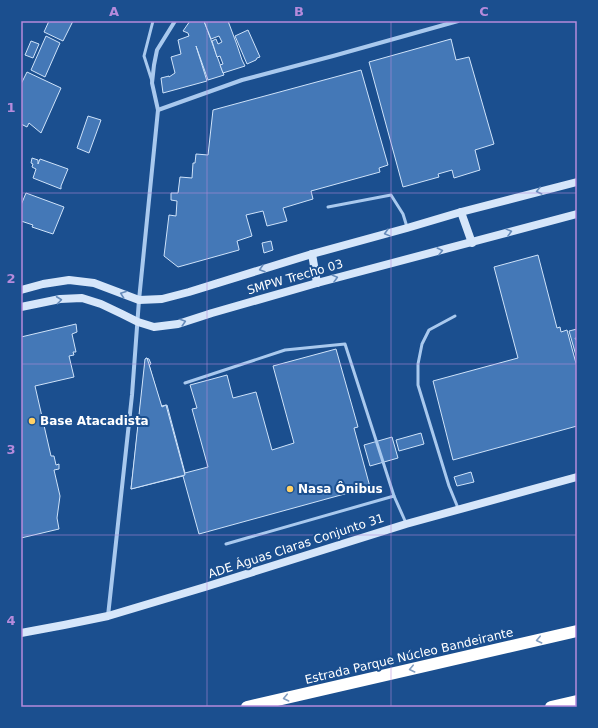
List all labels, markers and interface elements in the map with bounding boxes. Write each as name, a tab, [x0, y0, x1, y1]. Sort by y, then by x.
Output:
text: A	[109, 4, 119, 19]
text: B	[294, 4, 304, 19]
text: C	[479, 4, 489, 19]
text: 1	[6, 100, 16, 115]
one-way arrow	[536, 187, 542, 195]
one-way arrow	[384, 229, 390, 237]
one-way arrow	[506, 229, 512, 237]
one-way arrow	[436, 247, 443, 255]
street label: SMPW Trecho 03	[245, 257, 345, 297]
one-way arrow	[259, 264, 266, 273]
text: 2	[6, 271, 16, 286]
one-way arrow	[331, 274, 338, 283]
one-way arrow	[120, 290, 127, 299]
one-way arrow	[56, 296, 62, 305]
one-way arrow	[179, 319, 186, 327]
place label: Base Atacadista	[40, 414, 149, 428]
marker: Base Atacadista	[27, 416, 37, 426]
text: 3	[6, 442, 16, 457]
place label: Nasa Ônibus	[298, 481, 383, 496]
marker: Nasa Ônibus	[285, 484, 295, 494]
street label: ADE Águas Claras Conjunto 31	[206, 510, 386, 581]
text: 4	[6, 613, 16, 628]
street label: Estrada Parque Núcleo Bandeirante	[303, 625, 515, 687]
one-way arrow	[536, 636, 542, 644]
one-way arrow	[409, 665, 415, 673]
one-way arrow	[282, 694, 289, 702]

